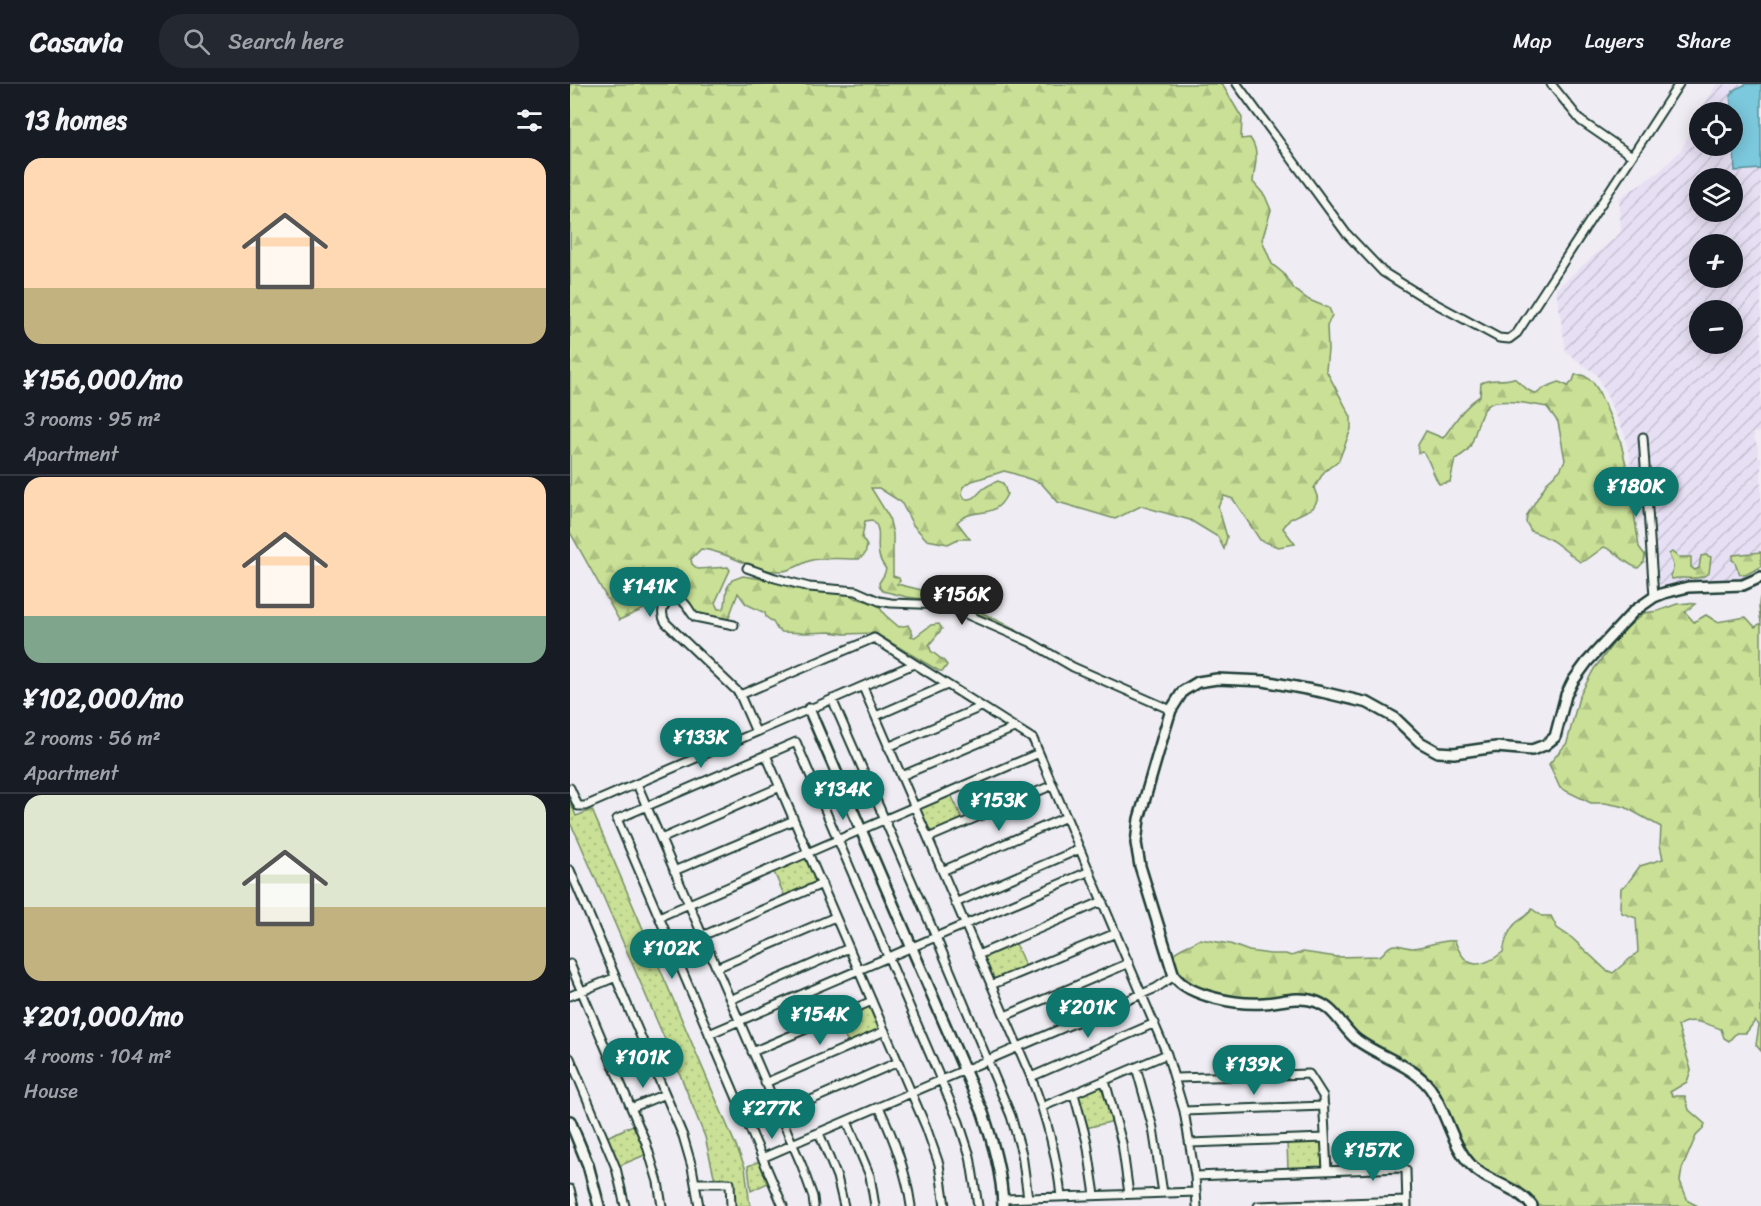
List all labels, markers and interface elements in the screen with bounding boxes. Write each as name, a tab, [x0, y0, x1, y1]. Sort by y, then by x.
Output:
search box	[159, 14, 579, 68]
text: Casavia	[30, 17, 123, 66]
text: Search here	[228, 22, 344, 61]
text: Map	[1513, 22, 1552, 60]
text: Layers	[1585, 22, 1644, 60]
text: Share	[1677, 22, 1731, 60]
icon: search	[180, 25, 213, 58]
text: 13 homes	[24, 97, 127, 143]
map controls	[1689, 102, 1743, 354]
button: locate	[1689, 102, 1743, 156]
icon: filters	[513, 104, 546, 137]
button: layers	[1689, 168, 1743, 222]
icon: home	[231, 197, 339, 305]
button: +	[1689, 234, 1743, 288]
button: −	[1689, 300, 1743, 354]
text: ¥156,000/mo	[24, 356, 183, 402]
text: 3 rooms · 95 m²	[24, 402, 161, 437]
text: Apartment	[24, 437, 118, 472]
pin: ¥180K	[1594, 467, 1678, 518]
text: ¥180K	[1608, 469, 1664, 504]
icon: home	[231, 516, 339, 624]
pin: ¥141K	[608, 567, 692, 618]
text: ¥141K	[624, 569, 676, 604]
pin: ¥156K	[920, 575, 1004, 626]
text: ¥156K	[934, 577, 990, 612]
text: ¥102,000/mo	[24, 675, 183, 721]
pin: ¥133K	[659, 718, 743, 769]
text: ¥133K	[674, 720, 728, 755]
text: 2 rooms · 56 m²	[24, 721, 161, 756]
text: Apartment	[24, 756, 118, 791]
pin: ¥134K	[801, 770, 885, 821]
text: ¥134K	[815, 772, 871, 807]
pin: ¥153K	[957, 781, 1041, 832]
text: ¥153K	[971, 783, 1027, 818]
icon: home	[231, 834, 339, 942]
pin: ¥102K	[630, 929, 714, 980]
text: ¥102K	[644, 931, 700, 966]
pin: ¥201K	[1046, 988, 1130, 1039]
text: ¥201K	[1060, 990, 1116, 1025]
text: ¥201,000/mo	[24, 993, 183, 1039]
pin: ¥154K	[778, 995, 862, 1046]
text: ¥154K	[792, 997, 848, 1032]
pin: ¥101K	[601, 1038, 685, 1089]
text: 4 rooms · 104 m²	[24, 1039, 172, 1074]
text: ¥101K	[616, 1040, 670, 1075]
pin: ¥139K	[1212, 1045, 1296, 1096]
text: ¥139K	[1226, 1047, 1282, 1082]
text: House	[24, 1074, 78, 1109]
pin: ¥277K	[730, 1089, 814, 1140]
text: ¥277K	[743, 1091, 801, 1126]
pin: ¥157K	[1331, 1131, 1415, 1182]
text: ¥157K	[1345, 1133, 1401, 1168]

